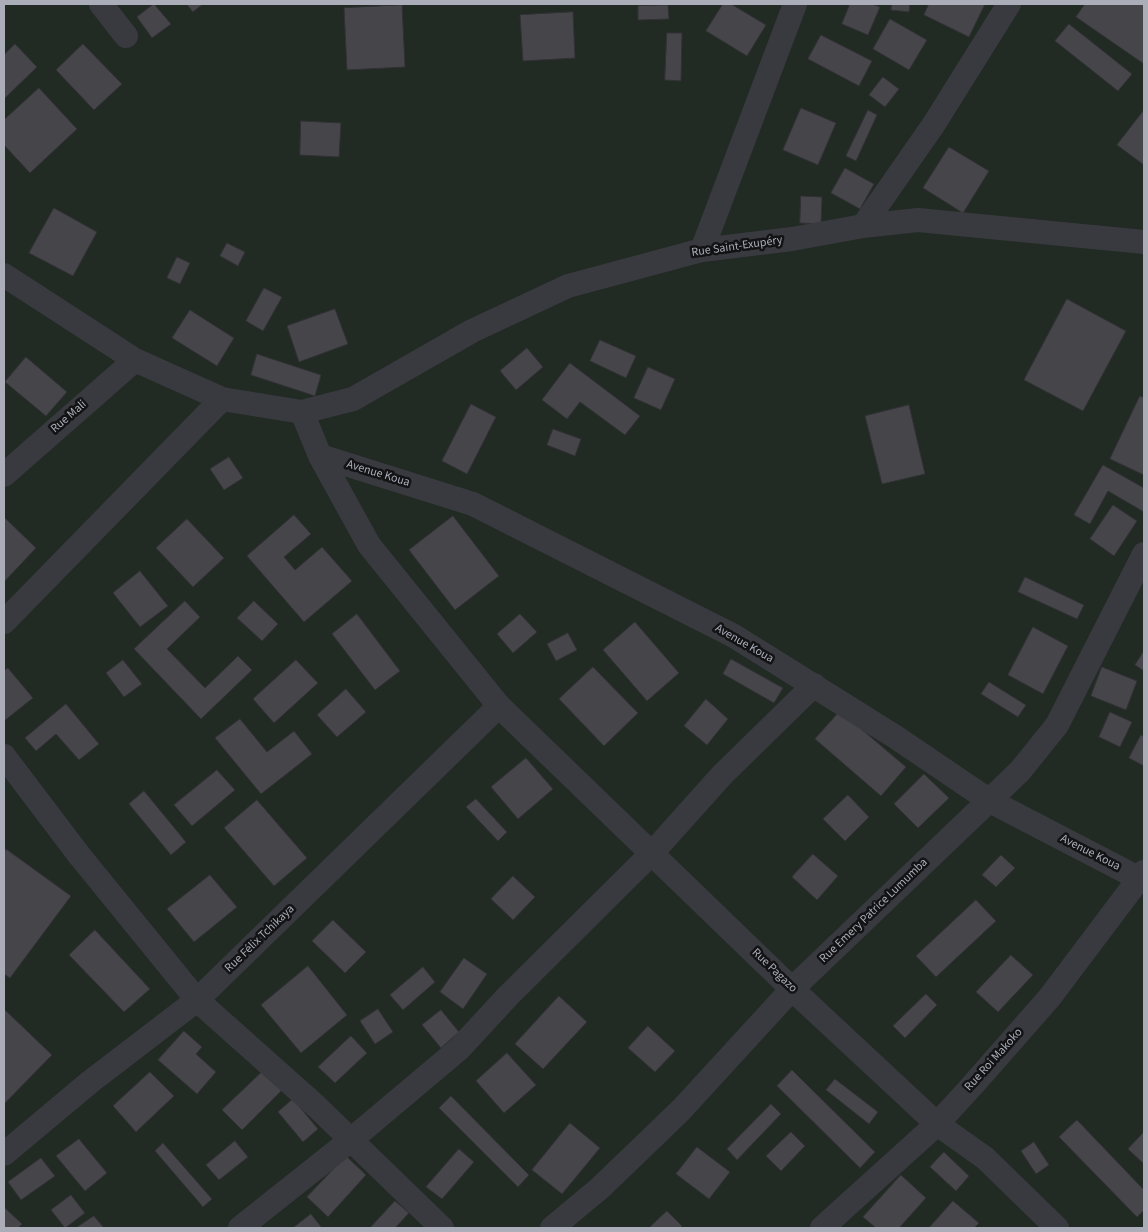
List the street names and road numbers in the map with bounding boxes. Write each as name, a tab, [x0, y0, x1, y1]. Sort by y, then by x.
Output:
street label: Rue Saint-Exupéry	[691, 233, 783, 261]
street label: Rue Mali	[48, 398, 90, 436]
street label: Avenue Koua	[345, 458, 411, 490]
street label: Avenue Koua	[712, 621, 776, 667]
street label: Avenue Koua	[1058, 832, 1122, 874]
street label: Rue Emery Patrice Lumumba	[817, 856, 931, 966]
street label: Rue Félix Tchikaya	[222, 902, 298, 976]
street label: Rue Pagazo	[748, 946, 800, 996]
street label: Rue Roi Makoko	[962, 1026, 1026, 1094]

